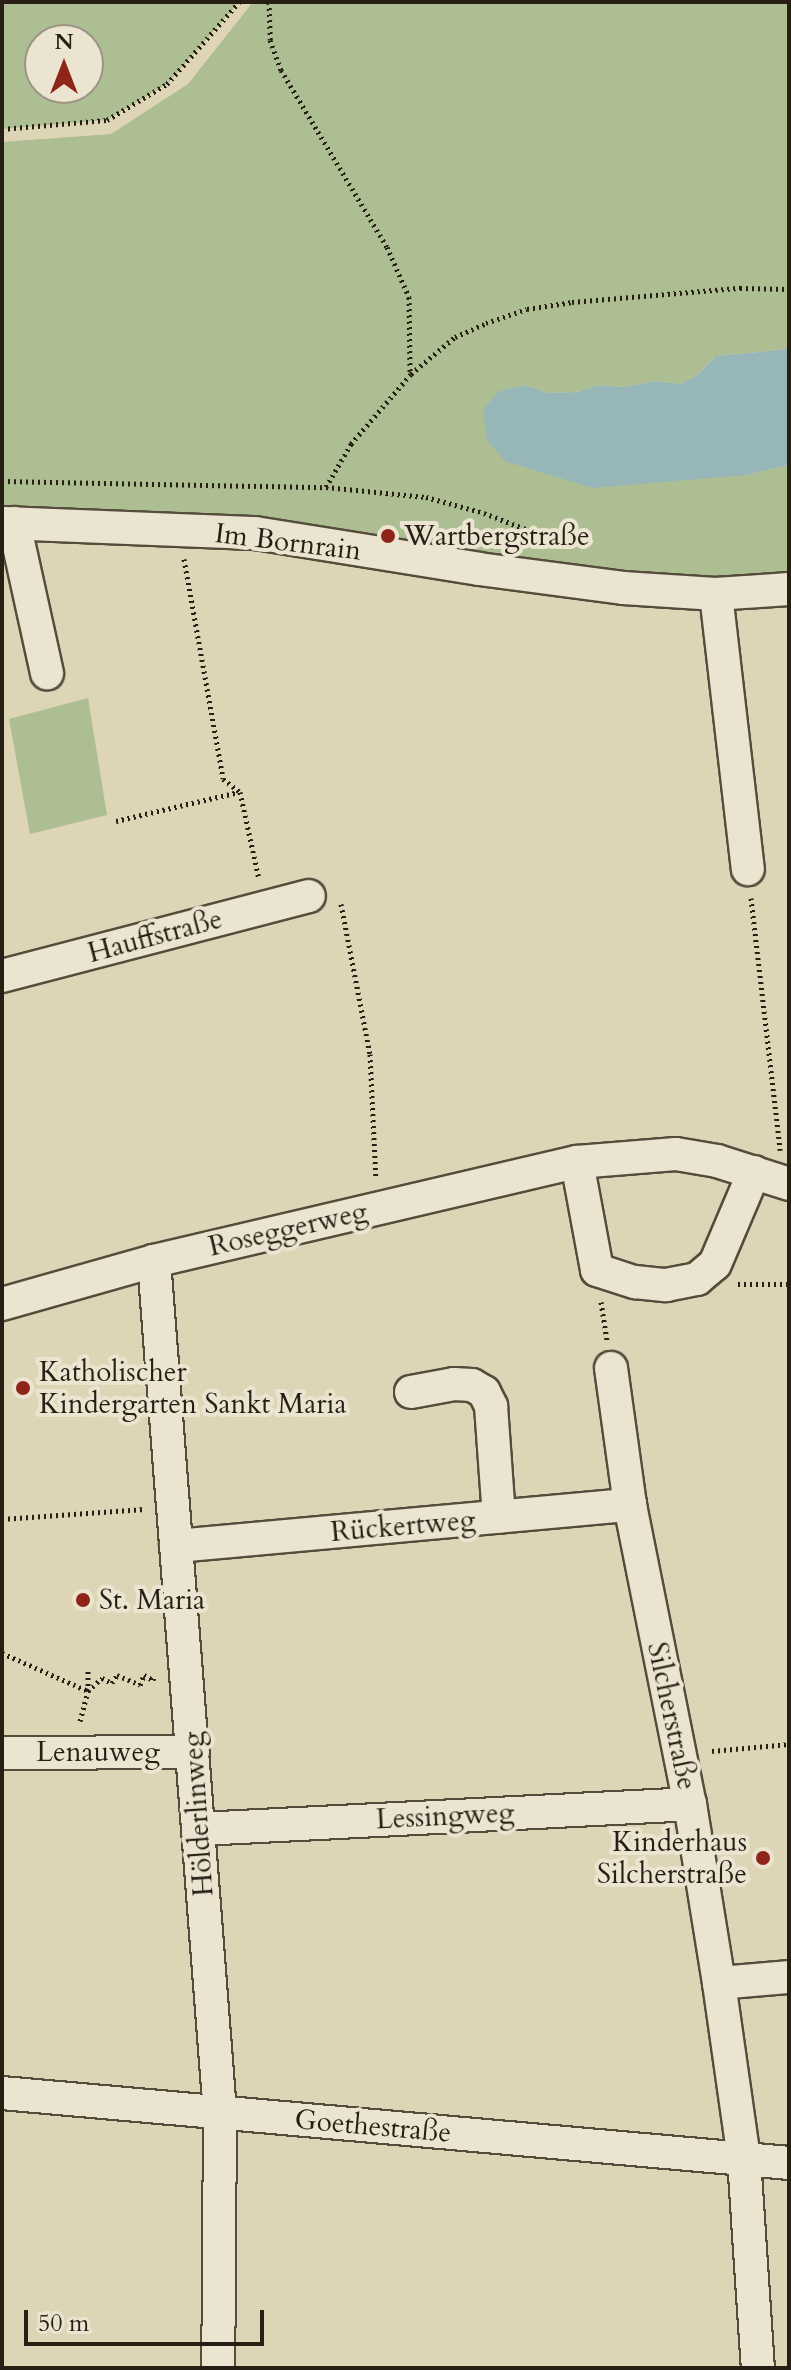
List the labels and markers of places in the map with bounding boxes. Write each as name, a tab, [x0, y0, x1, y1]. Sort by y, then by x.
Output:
place label: Wartbergstraße	[404, 519, 590, 553]
marker: Wartbergstraße	[379, 527, 397, 545]
place label: Katholischer Kindergarten Sankt Maria	[39, 1355, 347, 1421]
marker: Katholischer Kindergarten Sankt Maria	[14, 1379, 32, 1397]
place label: St. Maria	[99, 1583, 205, 1617]
marker: St. Maria	[74, 1591, 92, 1609]
place label: Kinderhaus Silcherstraße	[597, 1825, 747, 1891]
marker: Kinderhaus Silcherstraße	[754, 1849, 772, 1867]

